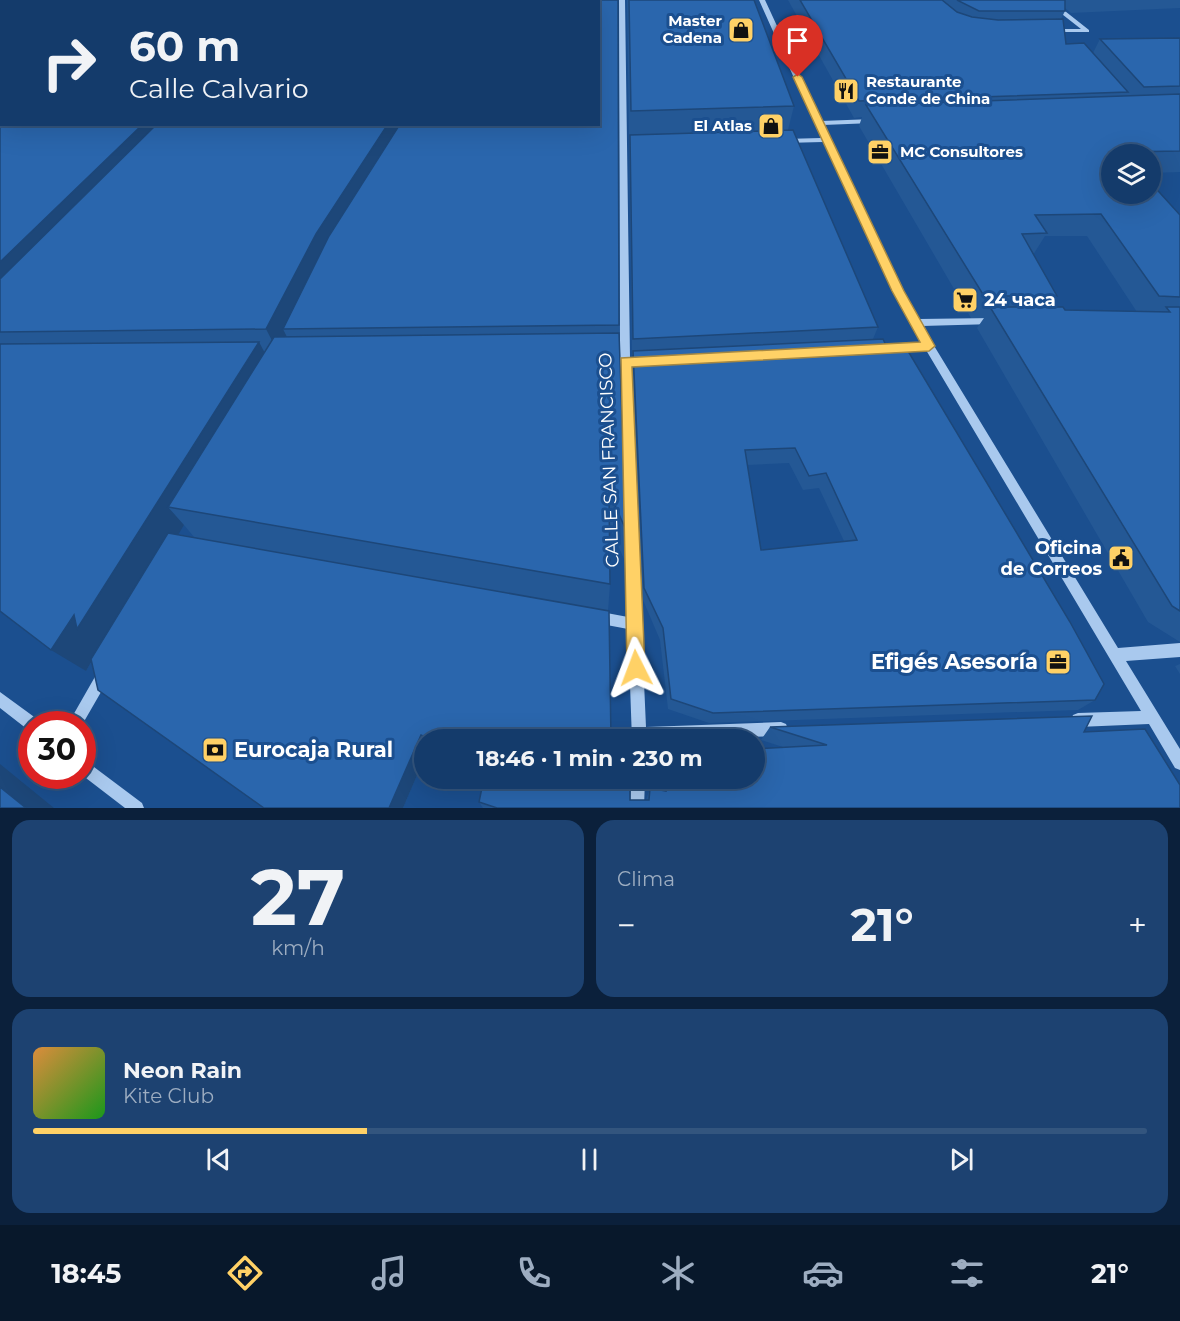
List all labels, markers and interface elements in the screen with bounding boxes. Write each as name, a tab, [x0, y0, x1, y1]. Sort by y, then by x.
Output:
place label: Master Cadena	[662, 11, 723, 47]
shop icon: Master Cadena	[726, 15, 756, 45]
pin	[772, 15, 823, 77]
text: 60 m	[129, 20, 240, 72]
icon: right	[30, 24, 108, 102]
icon: arrive	[781, 24, 814, 57]
text: Calle Calvario	[129, 72, 309, 105]
place label: Restaurante Conde de China	[866, 72, 990, 108]
restaurant icon: Restaurante Conde de China	[831, 76, 861, 106]
shop icon: El Atlas	[756, 111, 786, 141]
place label: El Atlas	[693, 116, 752, 135]
office icon: MC Consultores	[865, 137, 895, 167]
place label: MC Consultores	[900, 142, 1023, 161]
map controls	[1101, 144, 1161, 204]
button: layers	[1101, 144, 1161, 204]
supermarket icon: 24 часа	[950, 285, 980, 315]
place label: 24 часа	[984, 289, 1056, 311]
street label: CALLE SAN FRANCISCO	[594, 352, 624, 568]
place label: Oficina de Correos	[1001, 537, 1102, 580]
public building icon: Oficina de Correos	[1106, 543, 1136, 573]
position arrow	[604, 636, 668, 700]
office icon: Efigés Asesoría	[1043, 647, 1073, 677]
place label: Efigés Asesoría	[871, 649, 1038, 674]
speed limit sign: 30	[18, 711, 96, 789]
bank icon: Eurocaja Rural	[200, 735, 230, 765]
place label: Eurocaja Rural	[234, 737, 393, 762]
text: 18:46 · 1 min · 230 m	[476, 745, 703, 772]
text: 27	[251, 849, 345, 945]
text: Clima	[617, 867, 675, 891]
text: 21°	[850, 897, 914, 952]
text: −	[617, 905, 636, 945]
text: +	[1128, 905, 1147, 945]
text: km/h	[271, 936, 325, 960]
text: Neon Rain	[123, 1057, 242, 1084]
text: Kite Club	[123, 1084, 214, 1108]
icon: previous	[202, 1143, 235, 1176]
icon: pause	[573, 1143, 606, 1176]
icon: next	[945, 1143, 978, 1176]
icon: directions	[224, 1252, 266, 1294]
icon: music	[368, 1252, 410, 1294]
icon: phone	[513, 1252, 555, 1294]
icon: climate	[657, 1252, 699, 1294]
icon: car	[802, 1252, 844, 1294]
icon: filters	[946, 1252, 988, 1294]
text: 18:45	[51, 1257, 121, 1290]
text: 21°	[1091, 1257, 1129, 1290]

